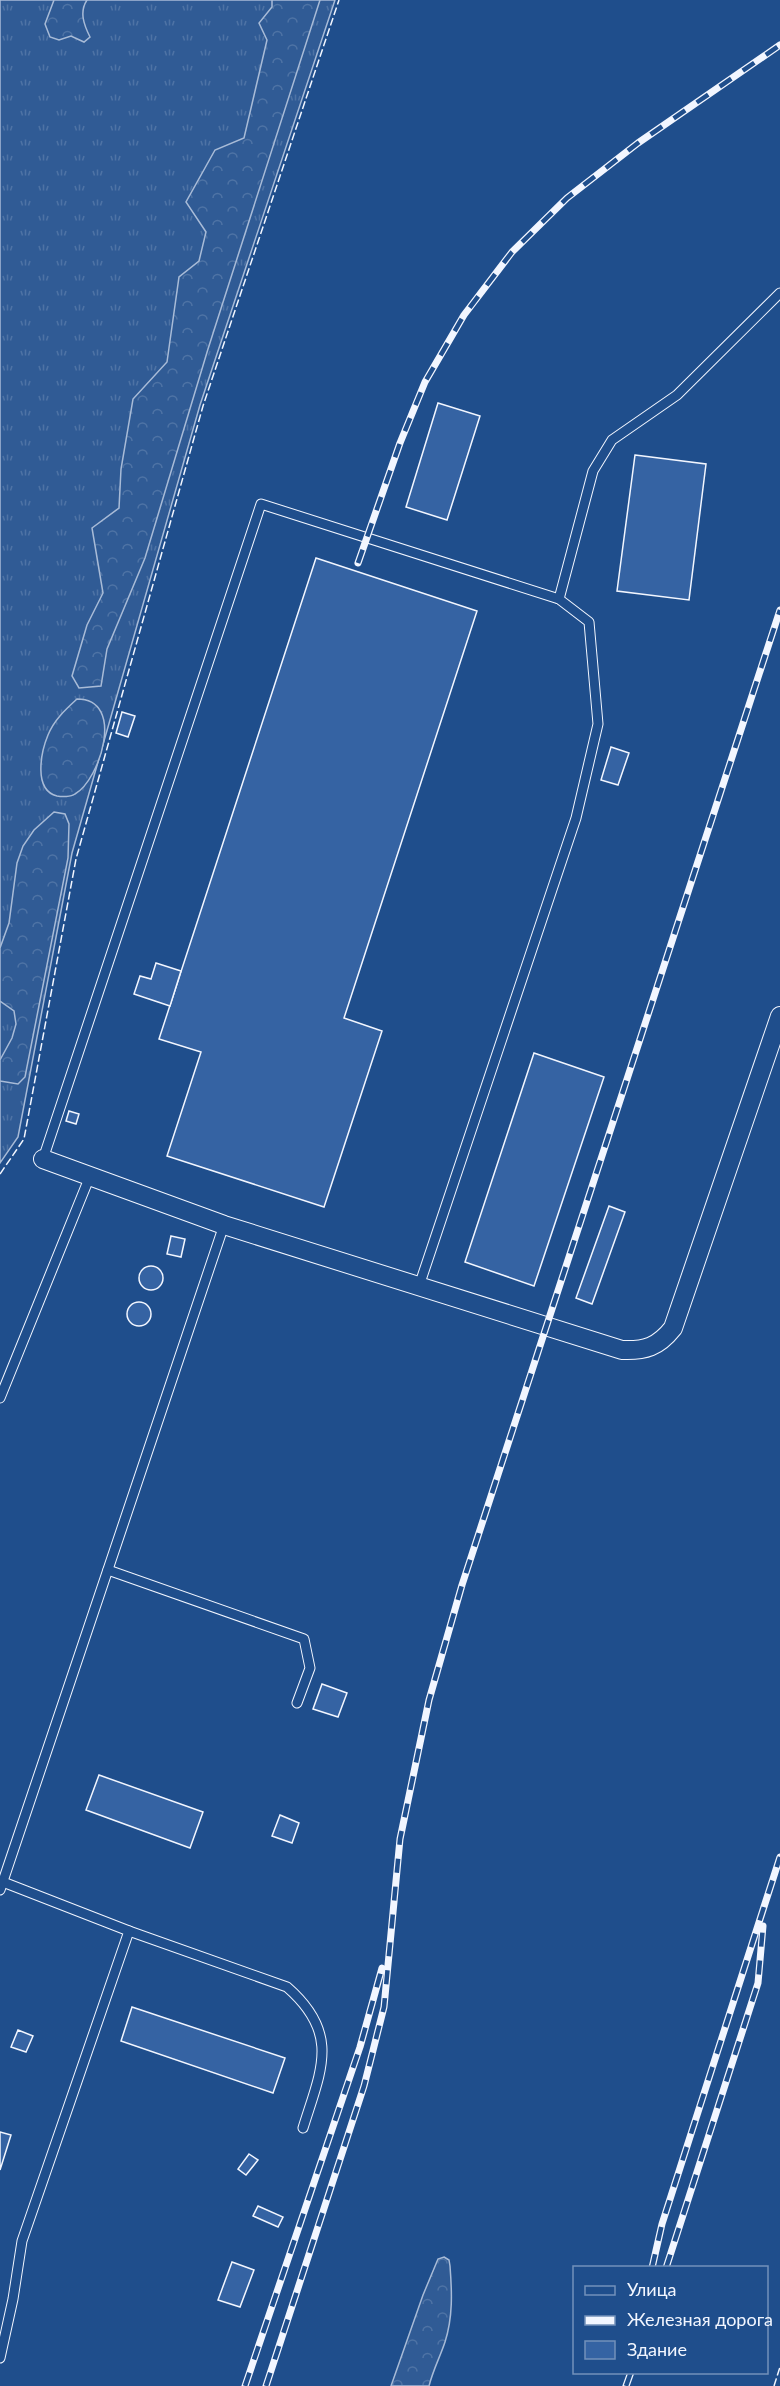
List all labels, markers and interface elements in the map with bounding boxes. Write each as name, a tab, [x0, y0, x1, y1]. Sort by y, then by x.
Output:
legend	[573, 2266, 768, 2374]
text: Улица	[627, 2278, 677, 2300]
text: Железная дорога	[627, 2308, 773, 2330]
text: Здание	[627, 2338, 687, 2360]

